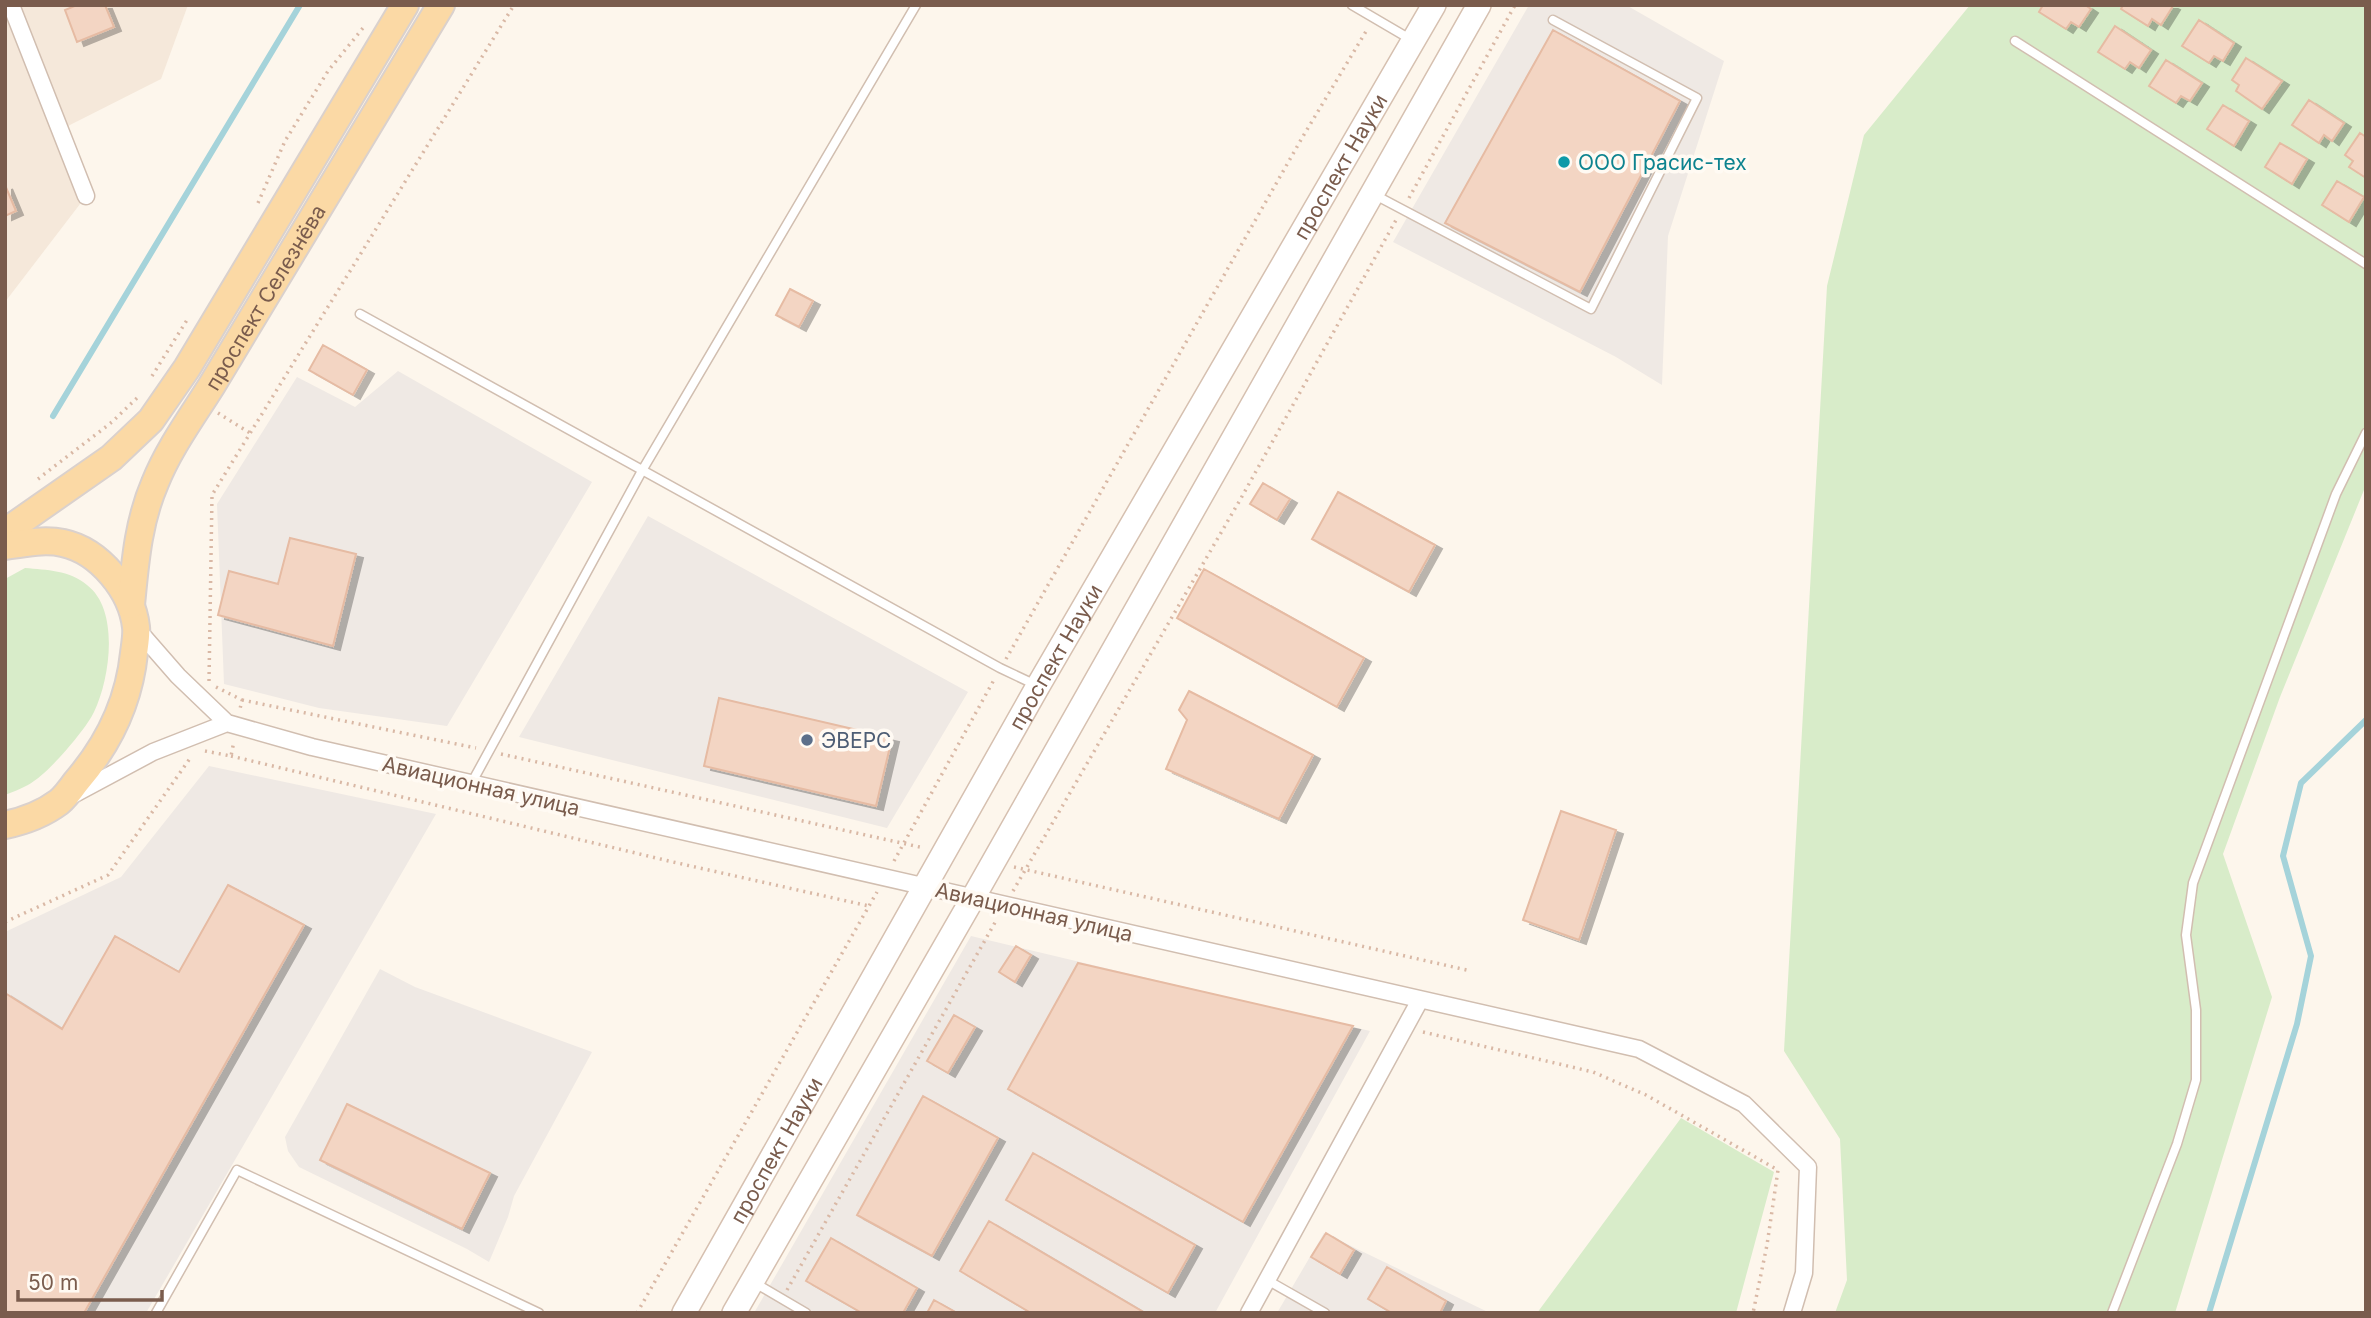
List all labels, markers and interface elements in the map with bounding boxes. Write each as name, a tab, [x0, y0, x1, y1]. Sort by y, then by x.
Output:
street label: проспект Науки	[1288, 89, 1392, 244]
place label: ООО Грасис-тех	[1578, 150, 1747, 175]
marker: ООО Грасис-тех	[1556, 154, 1572, 170]
street label: проспект Селезнёва	[199, 200, 330, 394]
street label: проспект Науки	[1003, 579, 1107, 734]
place label: ЭВЕРС	[821, 728, 891, 753]
marker: ЭВЕРС	[799, 732, 815, 748]
street label: Авиационная улица	[380, 751, 582, 821]
street label: Авиационная улица	[933, 877, 1135, 947]
street label: проспект Науки	[725, 1073, 827, 1228]
scale bar	[18, 1258, 161, 1302]
text: 50 m	[28, 1270, 78, 1295]

